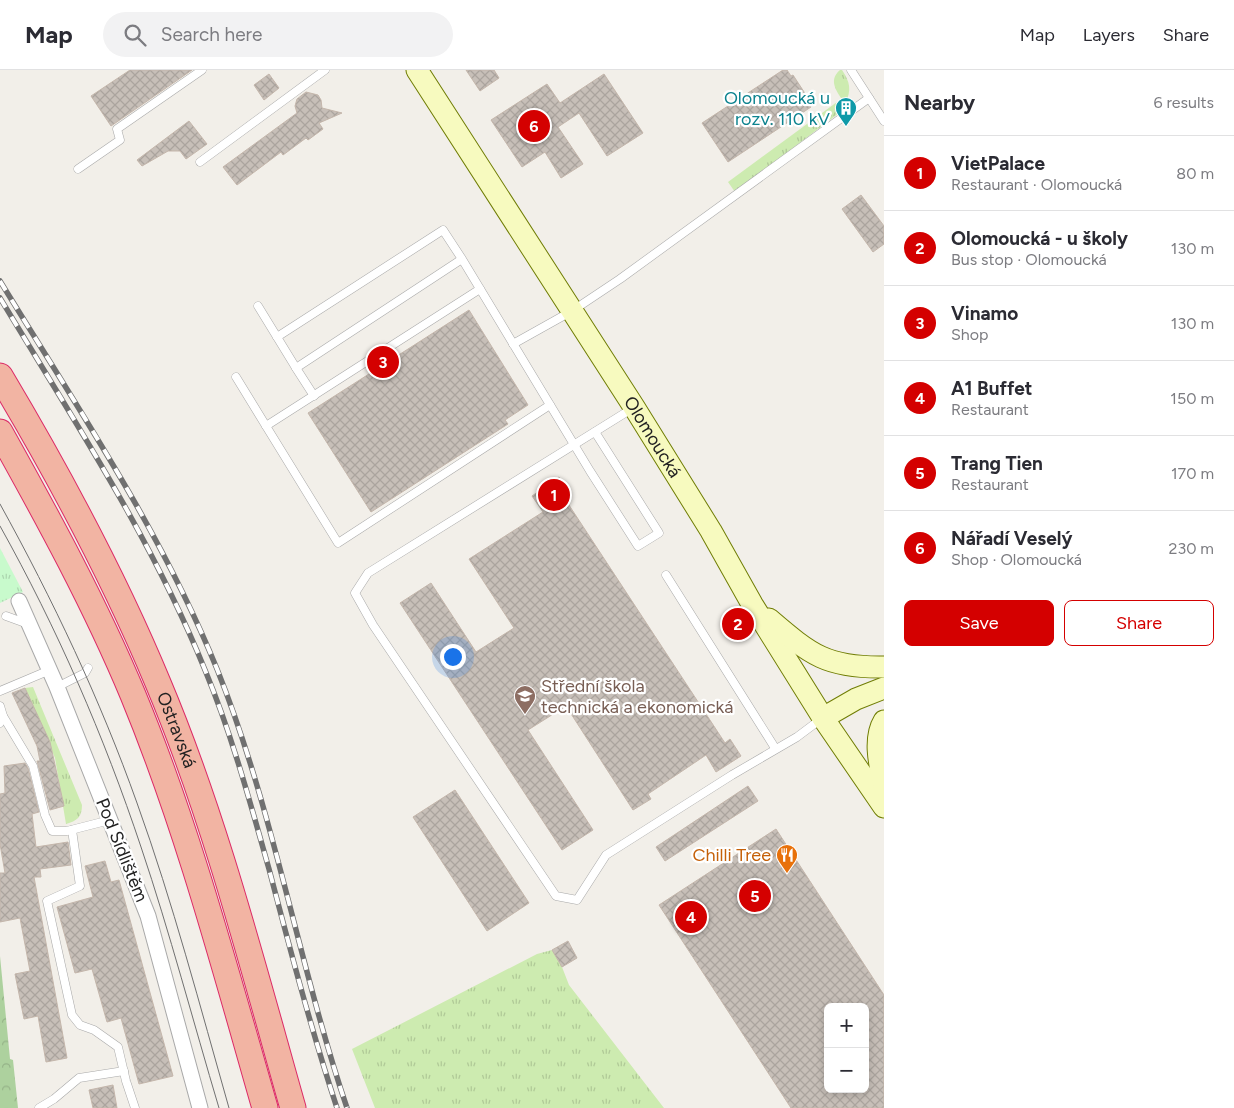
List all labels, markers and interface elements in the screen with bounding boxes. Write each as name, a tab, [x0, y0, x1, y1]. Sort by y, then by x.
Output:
search box	[103, 12, 453, 57]
text: Map	[25, 20, 73, 49]
icon: search	[121, 21, 149, 49]
text: Search here	[161, 23, 262, 46]
text: Map	[1020, 24, 1055, 46]
text: Layers	[1083, 24, 1135, 46]
text: Share	[1163, 24, 1209, 46]
place label: Olomoucká u rozv. 110 kV	[724, 87, 831, 130]
text: Nearby	[904, 90, 975, 115]
text: 6 results	[1153, 93, 1214, 112]
building icon: Olomoucká u rozv. 110 kV	[834, 96, 858, 127]
pin: 6	[518, 107, 550, 145]
text: VietPalace	[951, 152, 1045, 175]
text: 1	[917, 164, 923, 183]
text: 80 m	[1176, 164, 1214, 183]
text: Restaurant · Olomoucká	[951, 175, 1122, 194]
text: Olomoucká - u školy	[951, 227, 1128, 250]
text: 2	[915, 239, 925, 258]
text: 130 m	[1171, 239, 1214, 258]
text: Bus stop · Olomoucká	[951, 250, 1107, 269]
text: Vinamo	[951, 302, 1018, 325]
text: 3	[916, 314, 924, 333]
text: 130 m	[1171, 314, 1214, 333]
text: Shop	[951, 325, 989, 344]
pin: 3	[367, 343, 399, 381]
text: A1 Buffet	[951, 377, 1032, 400]
text: 4	[915, 389, 925, 408]
text: 150 m	[1170, 389, 1214, 408]
street label: Olomoucká	[619, 392, 686, 482]
text: Restaurant	[951, 400, 1029, 419]
text: Trang Tien	[951, 452, 1043, 475]
text: 5	[915, 464, 925, 483]
text: 170 m	[1171, 464, 1214, 483]
text: Restaurant	[951, 475, 1029, 494]
pin: 1	[538, 476, 570, 514]
text: Nářadí Veselý	[951, 527, 1072, 550]
text: 6	[915, 539, 925, 558]
text: 230 m	[1169, 539, 1214, 558]
text: Shop · Olomoucká	[951, 550, 1082, 569]
button: Save	[904, 600, 1054, 646]
button: Share	[1064, 600, 1214, 646]
pin: 2	[722, 605, 754, 643]
your location	[440, 644, 466, 670]
place label: Střední škola technická a ekonomická	[541, 675, 733, 718]
school or university icon: Střední škola technická a ekonomická	[513, 684, 537, 715]
street label: Ostravská	[152, 689, 201, 771]
street label: Pod Sídlištěm	[91, 795, 153, 905]
restaurant icon: Chilli Tree	[775, 843, 799, 874]
place label: Chilli Tree	[692, 844, 771, 866]
pin: 5	[739, 877, 771, 915]
pin: 4	[675, 898, 707, 936]
map controls	[824, 1003, 869, 1093]
button: +	[824, 1003, 869, 1048]
button: −	[824, 1048, 869, 1093]

